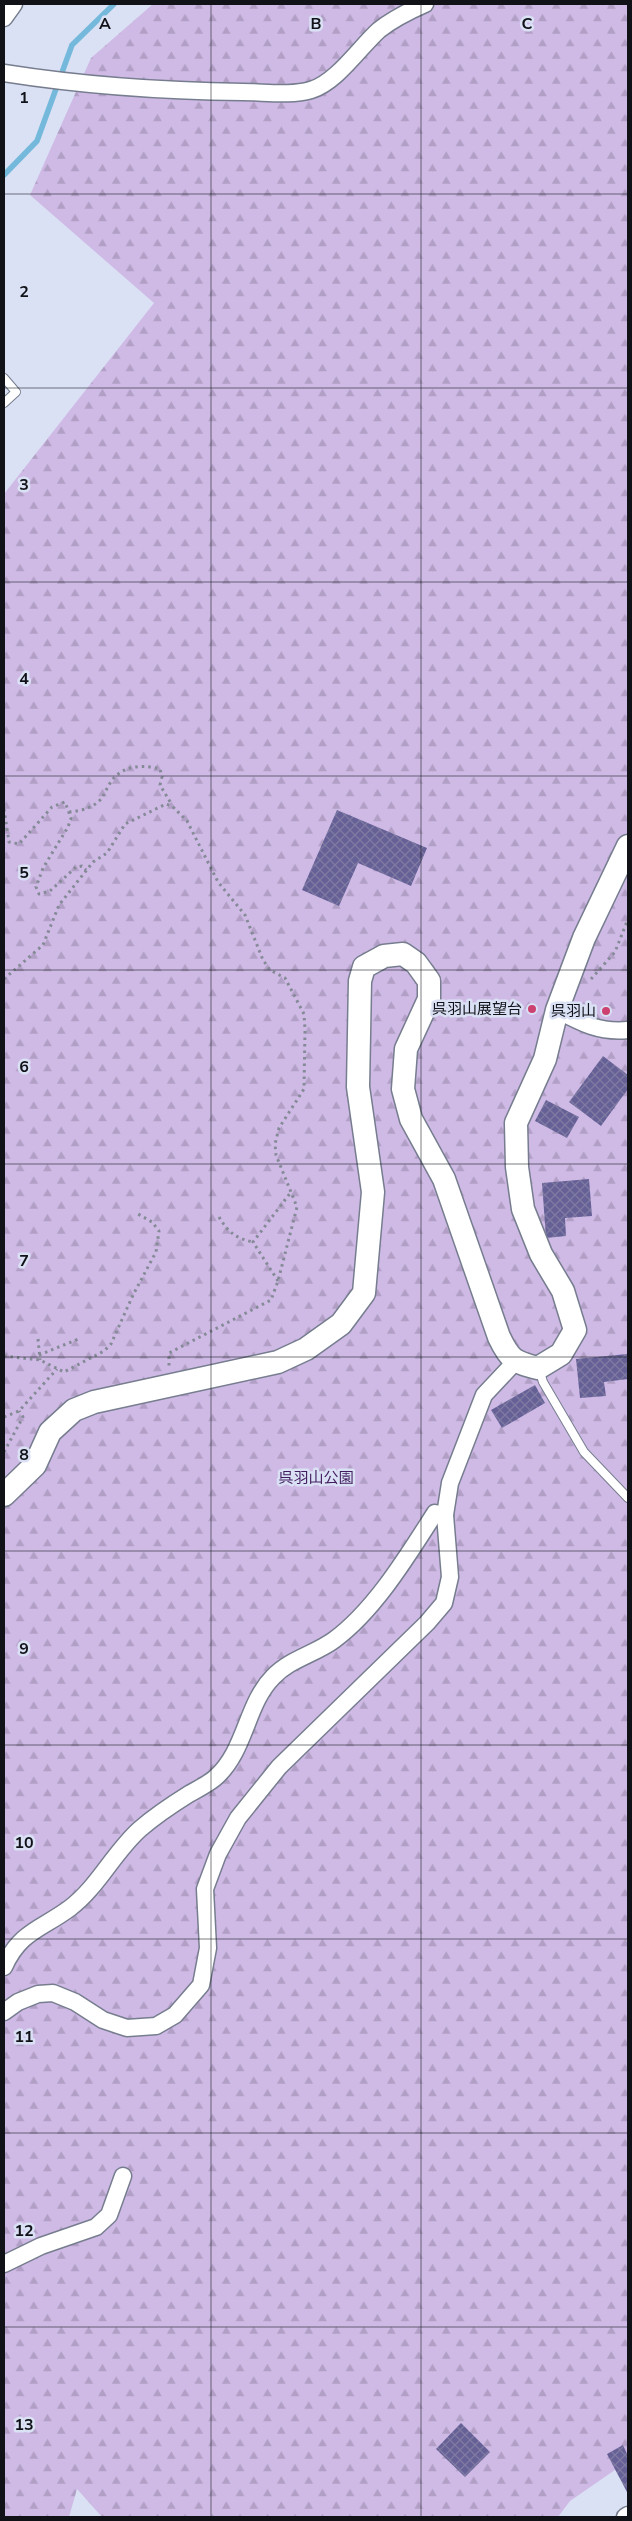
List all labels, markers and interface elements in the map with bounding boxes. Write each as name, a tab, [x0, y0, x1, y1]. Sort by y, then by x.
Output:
text: A	[99, 13, 111, 35]
text: B	[310, 13, 322, 35]
text: C	[522, 13, 533, 35]
text: 1	[19, 87, 29, 109]
text: 2	[19, 281, 29, 303]
text: 3	[19, 474, 29, 496]
text: 4	[19, 668, 29, 690]
text: 5	[19, 862, 29, 884]
place label: 呉羽山展望台	[432, 999, 522, 1019]
place label: 呉羽山	[551, 1001, 596, 1021]
marker: 呉羽山展望台	[526, 1003, 538, 1015]
marker: 呉羽山	[600, 1005, 612, 1017]
text: 6	[19, 1056, 29, 1078]
text: 7	[19, 1250, 29, 1272]
text: 8	[19, 1444, 29, 1466]
park label: 呉羽山公園	[278, 1468, 354, 1488]
text: 9	[19, 1638, 29, 1660]
text: 10	[14, 1832, 34, 1854]
text: 11	[14, 2026, 34, 2048]
text: 12	[14, 2220, 34, 2242]
text: 13	[14, 2414, 34, 2436]

